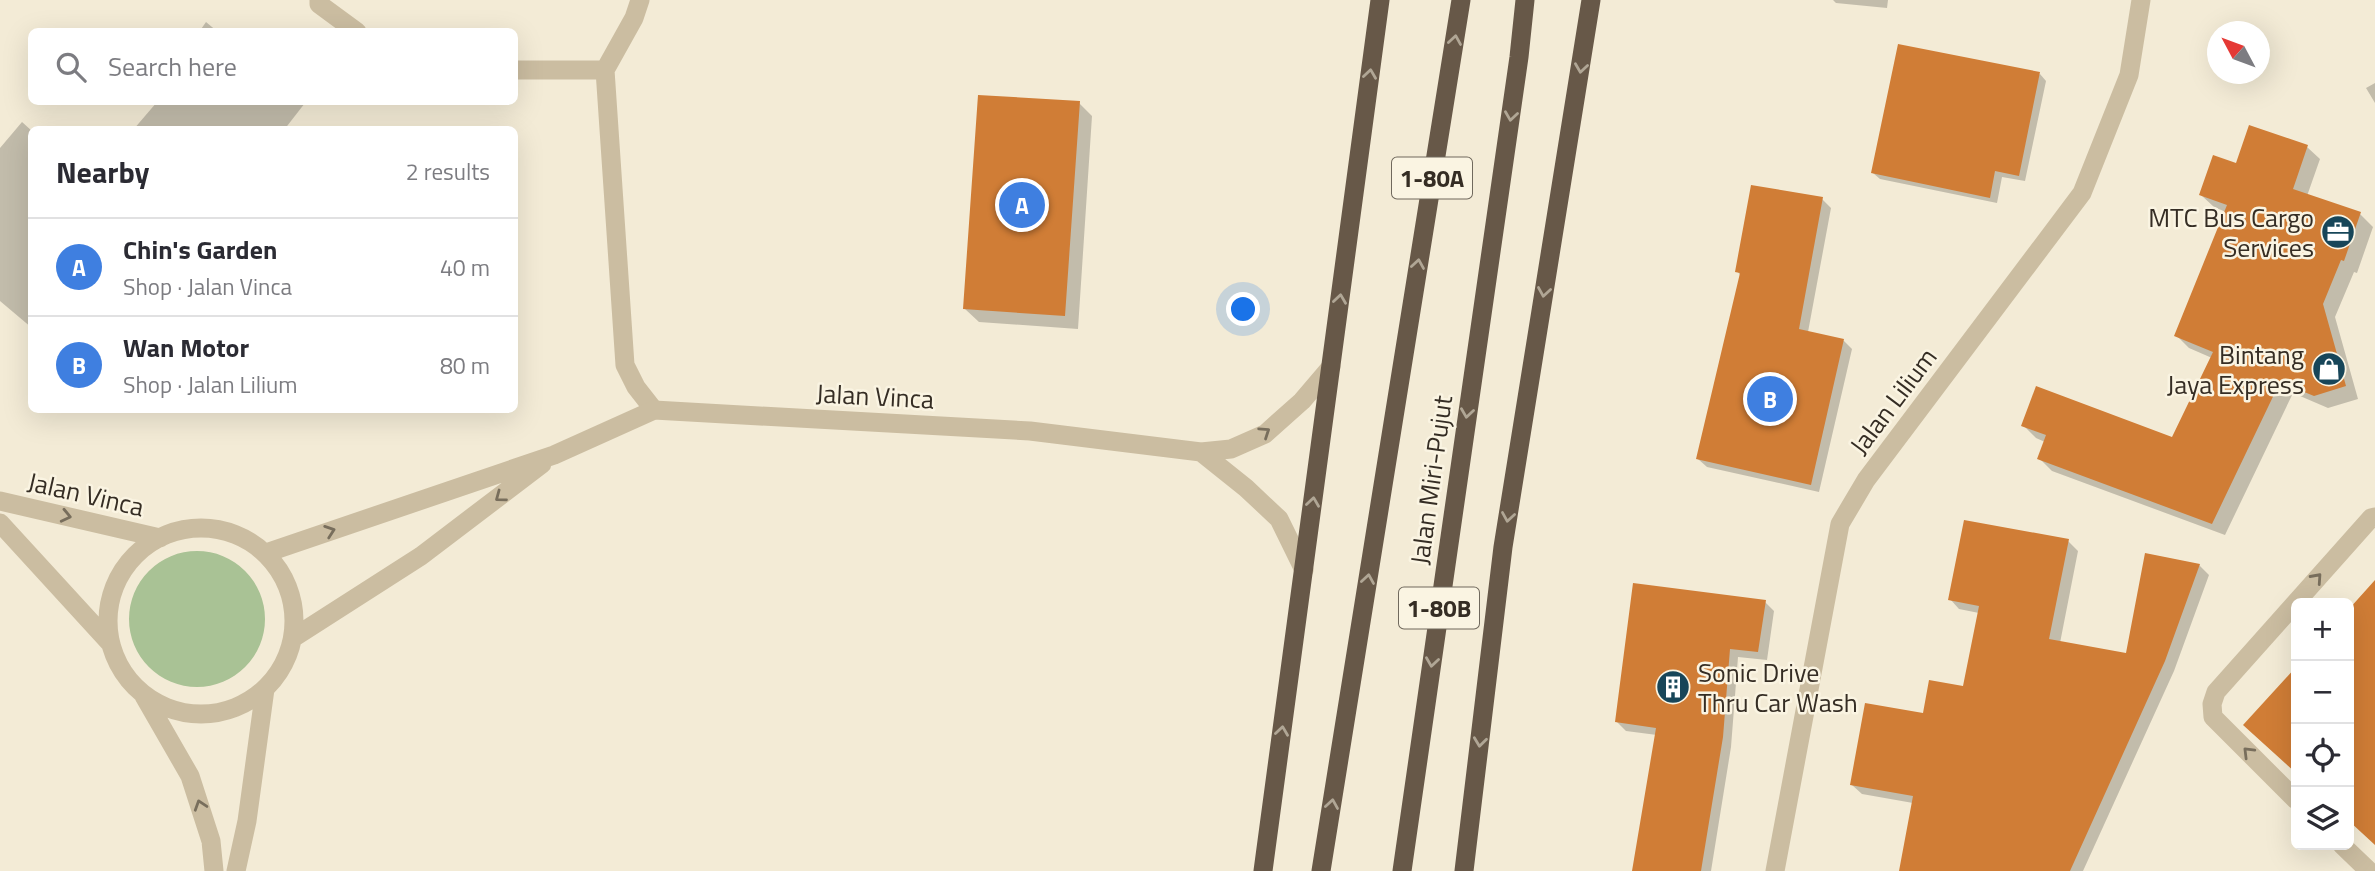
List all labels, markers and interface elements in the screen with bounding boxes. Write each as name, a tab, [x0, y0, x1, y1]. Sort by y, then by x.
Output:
north arrow	[2207, 21, 2270, 84]
search box	[28, 28, 518, 105]
one-way arrow	[1447, 34, 1462, 46]
text: Search here	[108, 47, 237, 86]
icon: search	[52, 48, 90, 86]
one-way arrow	[1574, 62, 1589, 73]
one-way arrow	[1363, 68, 1378, 80]
one-way arrow	[1503, 110, 1518, 122]
text: Nearby	[56, 149, 149, 195]
text: 2 results	[406, 154, 490, 189]
road number: 1-80A	[1392, 158, 1472, 198]
pin: A	[999, 179, 1045, 231]
place label: MTC Bus Cargo Services	[2148, 198, 2314, 267]
office icon: MTC Bus Cargo Services	[2319, 213, 2357, 251]
text: Chin's Garden	[123, 230, 277, 269]
text: A	[72, 250, 86, 285]
text: 40 m	[440, 250, 490, 285]
one-way arrow	[1410, 258, 1425, 270]
text: Shop · Jalan Vinca	[123, 269, 292, 304]
one-way arrow	[1537, 286, 1552, 298]
your location	[1226, 292, 1260, 326]
one-way arrow	[1332, 293, 1347, 305]
text: Wan Motor	[123, 328, 249, 367]
place label: Bintang Jaya Express	[2167, 335, 2304, 404]
street label: Jalan Lilium	[1840, 339, 1946, 463]
text: B	[72, 348, 86, 383]
text: 80 m	[440, 348, 490, 383]
shop icon: Bintang Jaya Express	[2310, 350, 2348, 388]
text: Shop · Jalan Lilium	[123, 367, 297, 402]
street label: Jalan Vinca	[815, 373, 935, 419]
pin: B	[1747, 373, 1793, 425]
street label: Jalan Miri-Pujut	[1400, 393, 1462, 567]
one-way arrow	[1460, 407, 1475, 419]
one-way arrow	[1257, 427, 1270, 440]
street label: Jalan Vinca	[24, 462, 148, 526]
one-way arrow	[495, 488, 508, 501]
one-way arrow	[1306, 496, 1321, 508]
one-way arrow	[60, 508, 72, 522]
one-way arrow	[1501, 511, 1516, 523]
one-way arrow	[324, 525, 336, 539]
one-way arrow	[1360, 573, 1375, 585]
one-way arrow	[2309, 573, 2321, 586]
road number: 1-80B	[1399, 588, 1479, 628]
map controls	[2291, 598, 2354, 850]
button: +	[2291, 598, 2354, 661]
place label: Sonic Drive Thru Car Wash	[1698, 653, 1858, 722]
one-way arrow	[1424, 656, 1439, 668]
button: −	[2291, 661, 2354, 724]
building icon: Sonic Drive Thru Car Wash	[1654, 668, 1692, 706]
button: locate	[2291, 724, 2354, 787]
one-way arrow	[1275, 725, 1290, 736]
one-way arrow	[1472, 736, 1487, 748]
one-way arrow	[2243, 747, 2256, 760]
button: layers	[2291, 787, 2354, 850]
one-way arrow	[1324, 798, 1339, 810]
one-way arrow	[194, 799, 208, 811]

